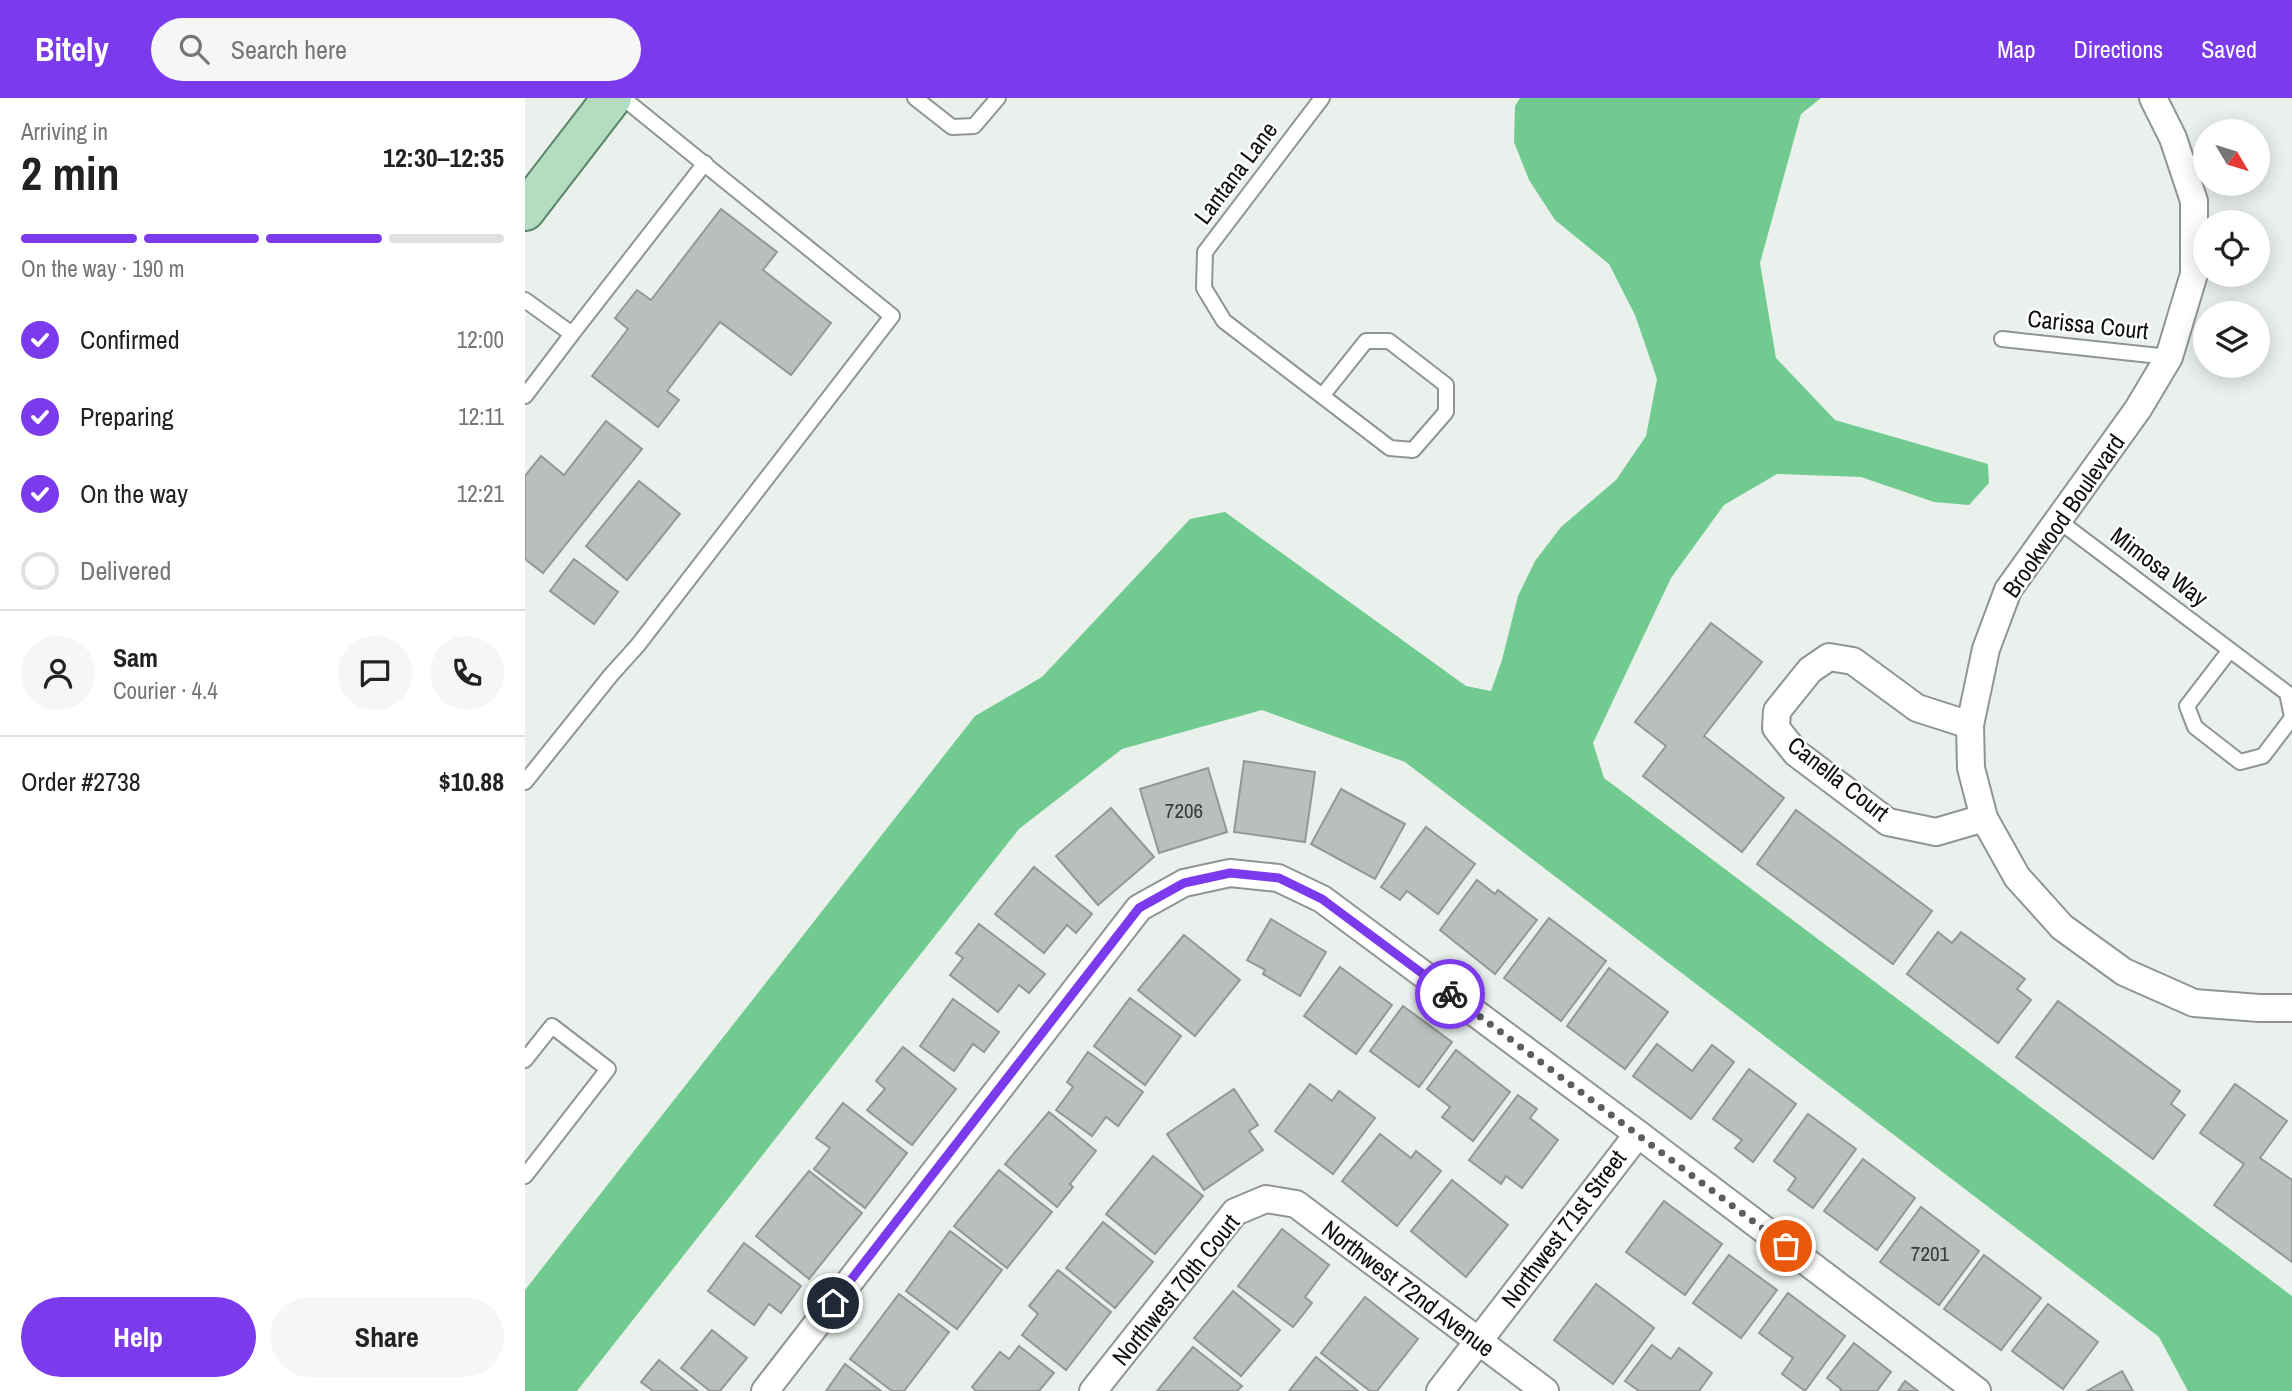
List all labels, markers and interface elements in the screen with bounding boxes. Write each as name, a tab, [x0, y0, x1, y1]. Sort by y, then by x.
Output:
search box	[151, 18, 641, 81]
text: Bitely	[35, 27, 109, 71]
icon: search	[175, 30, 213, 68]
text: Search here	[231, 32, 347, 67]
text: Map	[1997, 33, 2035, 65]
text: Directions	[2073, 33, 2163, 65]
text: Saved	[2201, 33, 2257, 65]
street label: Lantana Lane	[1186, 115, 1284, 230]
text: Arriving in	[21, 116, 108, 147]
north arrow	[2193, 119, 2270, 196]
map controls	[2193, 119, 2270, 378]
text: 12:30–12:35	[383, 140, 504, 175]
text: 2 min	[21, 142, 120, 204]
button: locate	[2193, 210, 2270, 287]
text: On the way · 190 m	[21, 253, 185, 284]
button: layers	[2193, 301, 2270, 378]
street label: Carissa Court	[2026, 302, 2151, 346]
icon: check	[21, 321, 59, 359]
text: Confirmed	[80, 322, 180, 357]
text: 12:00	[457, 324, 504, 355]
icon: check	[21, 398, 59, 436]
text: Preparing	[80, 399, 174, 434]
text: 12:11	[458, 401, 504, 432]
street label: Brookwood Boulevard	[1995, 427, 2132, 603]
icon: check	[21, 475, 59, 513]
text: On the way	[80, 476, 188, 511]
text: 12:21	[457, 478, 504, 509]
street label: Mimosa Way	[2104, 519, 2215, 613]
text: Delivered	[80, 553, 171, 588]
button: person	[21, 636, 95, 710]
button: chat	[338, 636, 412, 710]
button: phone	[430, 636, 504, 710]
text: Sam	[113, 640, 158, 675]
text: Courier · 4.4	[113, 675, 218, 706]
street label: Canella Court	[1781, 729, 1896, 828]
text: Order #2738	[21, 764, 141, 799]
text: $10.88	[439, 764, 504, 799]
house number: 7206	[1165, 796, 1203, 825]
courier	[1415, 959, 1485, 1029]
icon: bike	[1431, 975, 1469, 1013]
street label: Northwest 71st Street	[1493, 1143, 1633, 1314]
street label: Northwest 70th Court	[1104, 1207, 1247, 1372]
street label: Northwest 72nd Avenue	[1316, 1213, 1502, 1364]
pin	[1756, 1216, 1816, 1276]
icon: bag	[1767, 1227, 1805, 1265]
house number: 7201	[1911, 1239, 1950, 1268]
pin	[803, 1273, 863, 1333]
icon: home	[814, 1284, 852, 1322]
button: Help	[21, 1297, 256, 1377]
button: Share	[270, 1297, 504, 1377]

